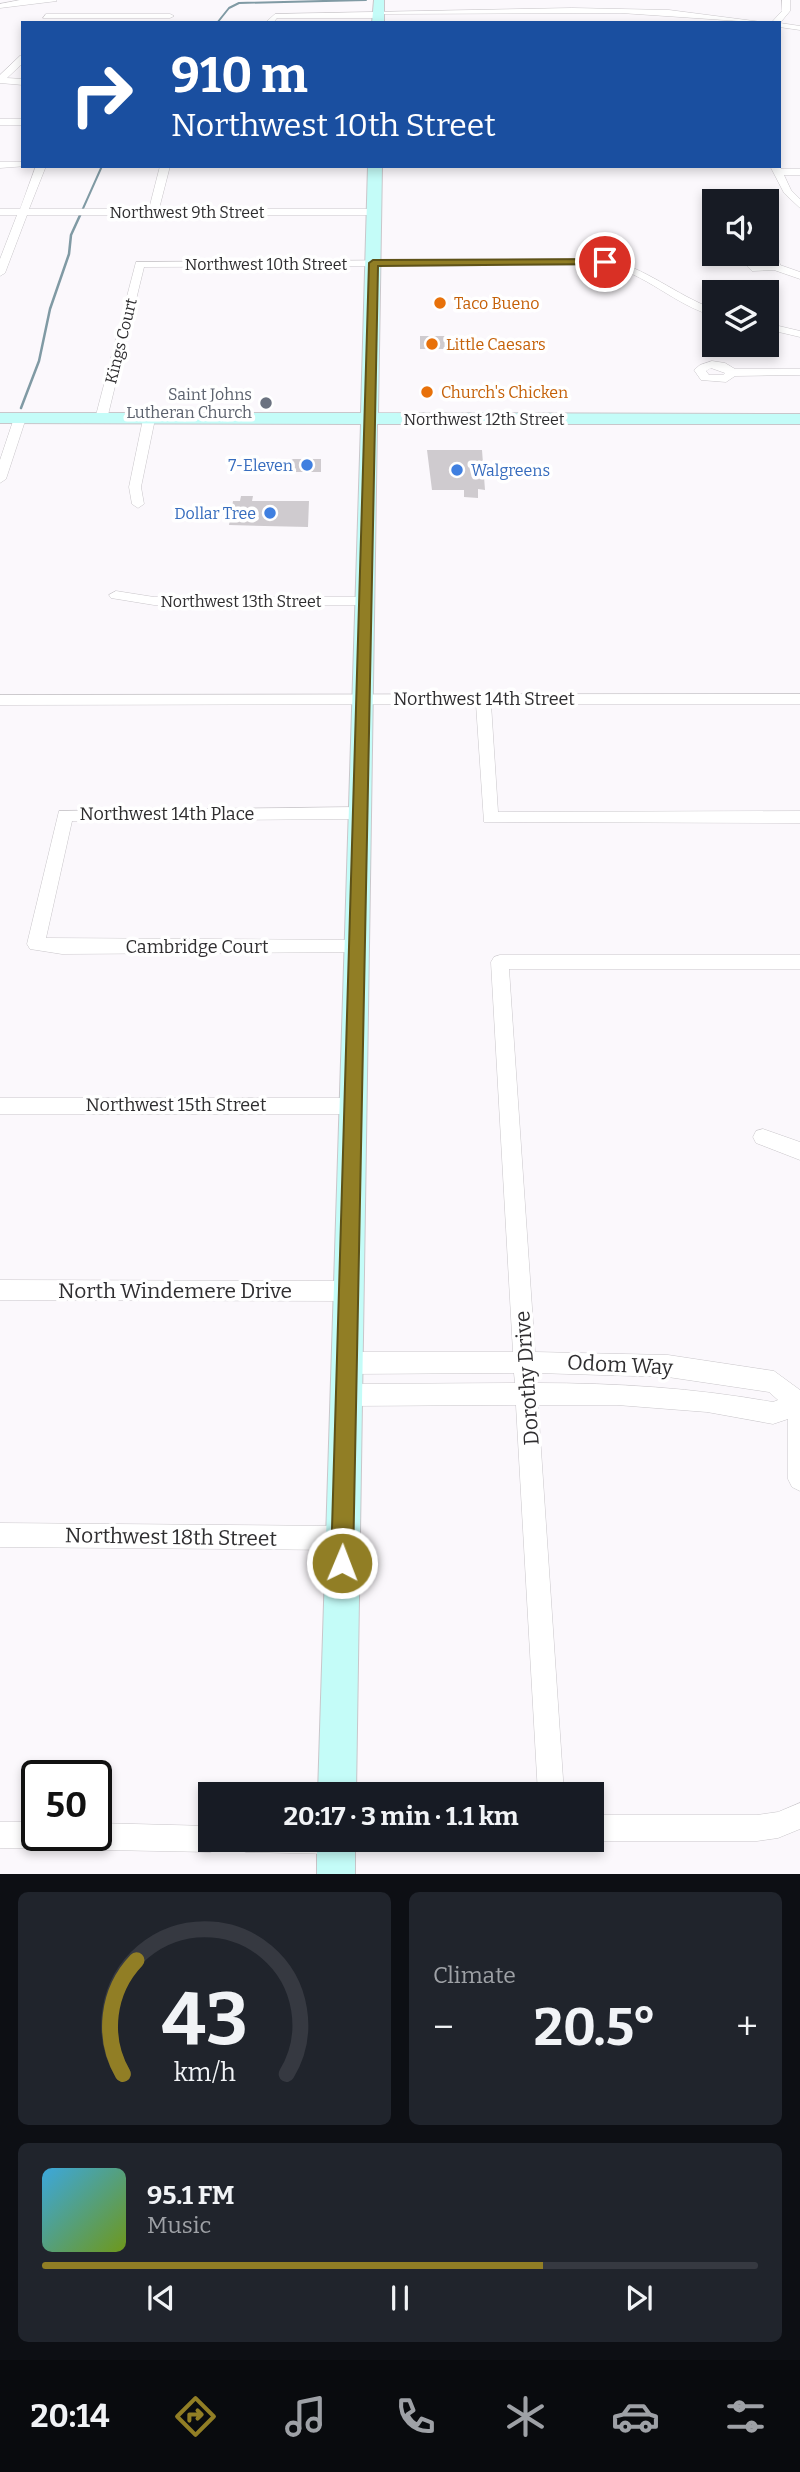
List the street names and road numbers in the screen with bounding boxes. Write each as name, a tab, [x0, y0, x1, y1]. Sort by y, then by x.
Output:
street label: Northwest 9th Street	[109, 203, 265, 222]
street label: Northwest 10th Street	[185, 255, 347, 274]
street label: Kings Court	[101, 296, 141, 386]
street label: Northwest 12th Street	[404, 410, 565, 429]
street label: Northwest 13th Street	[160, 592, 322, 611]
street label: Northwest 14th Street	[393, 688, 575, 710]
street label: Northwest 14th Place	[80, 803, 254, 825]
street label: Cambridge Court	[126, 936, 269, 958]
street label: Northwest 15th Street	[86, 1094, 267, 1116]
street label: North Windemere Drive	[58, 1278, 292, 1304]
street label: Dorothy Drive	[509, 1310, 545, 1446]
street label: Odom Way	[566, 1349, 674, 1381]
street label: Northwest 18th Street	[65, 1522, 278, 1552]

